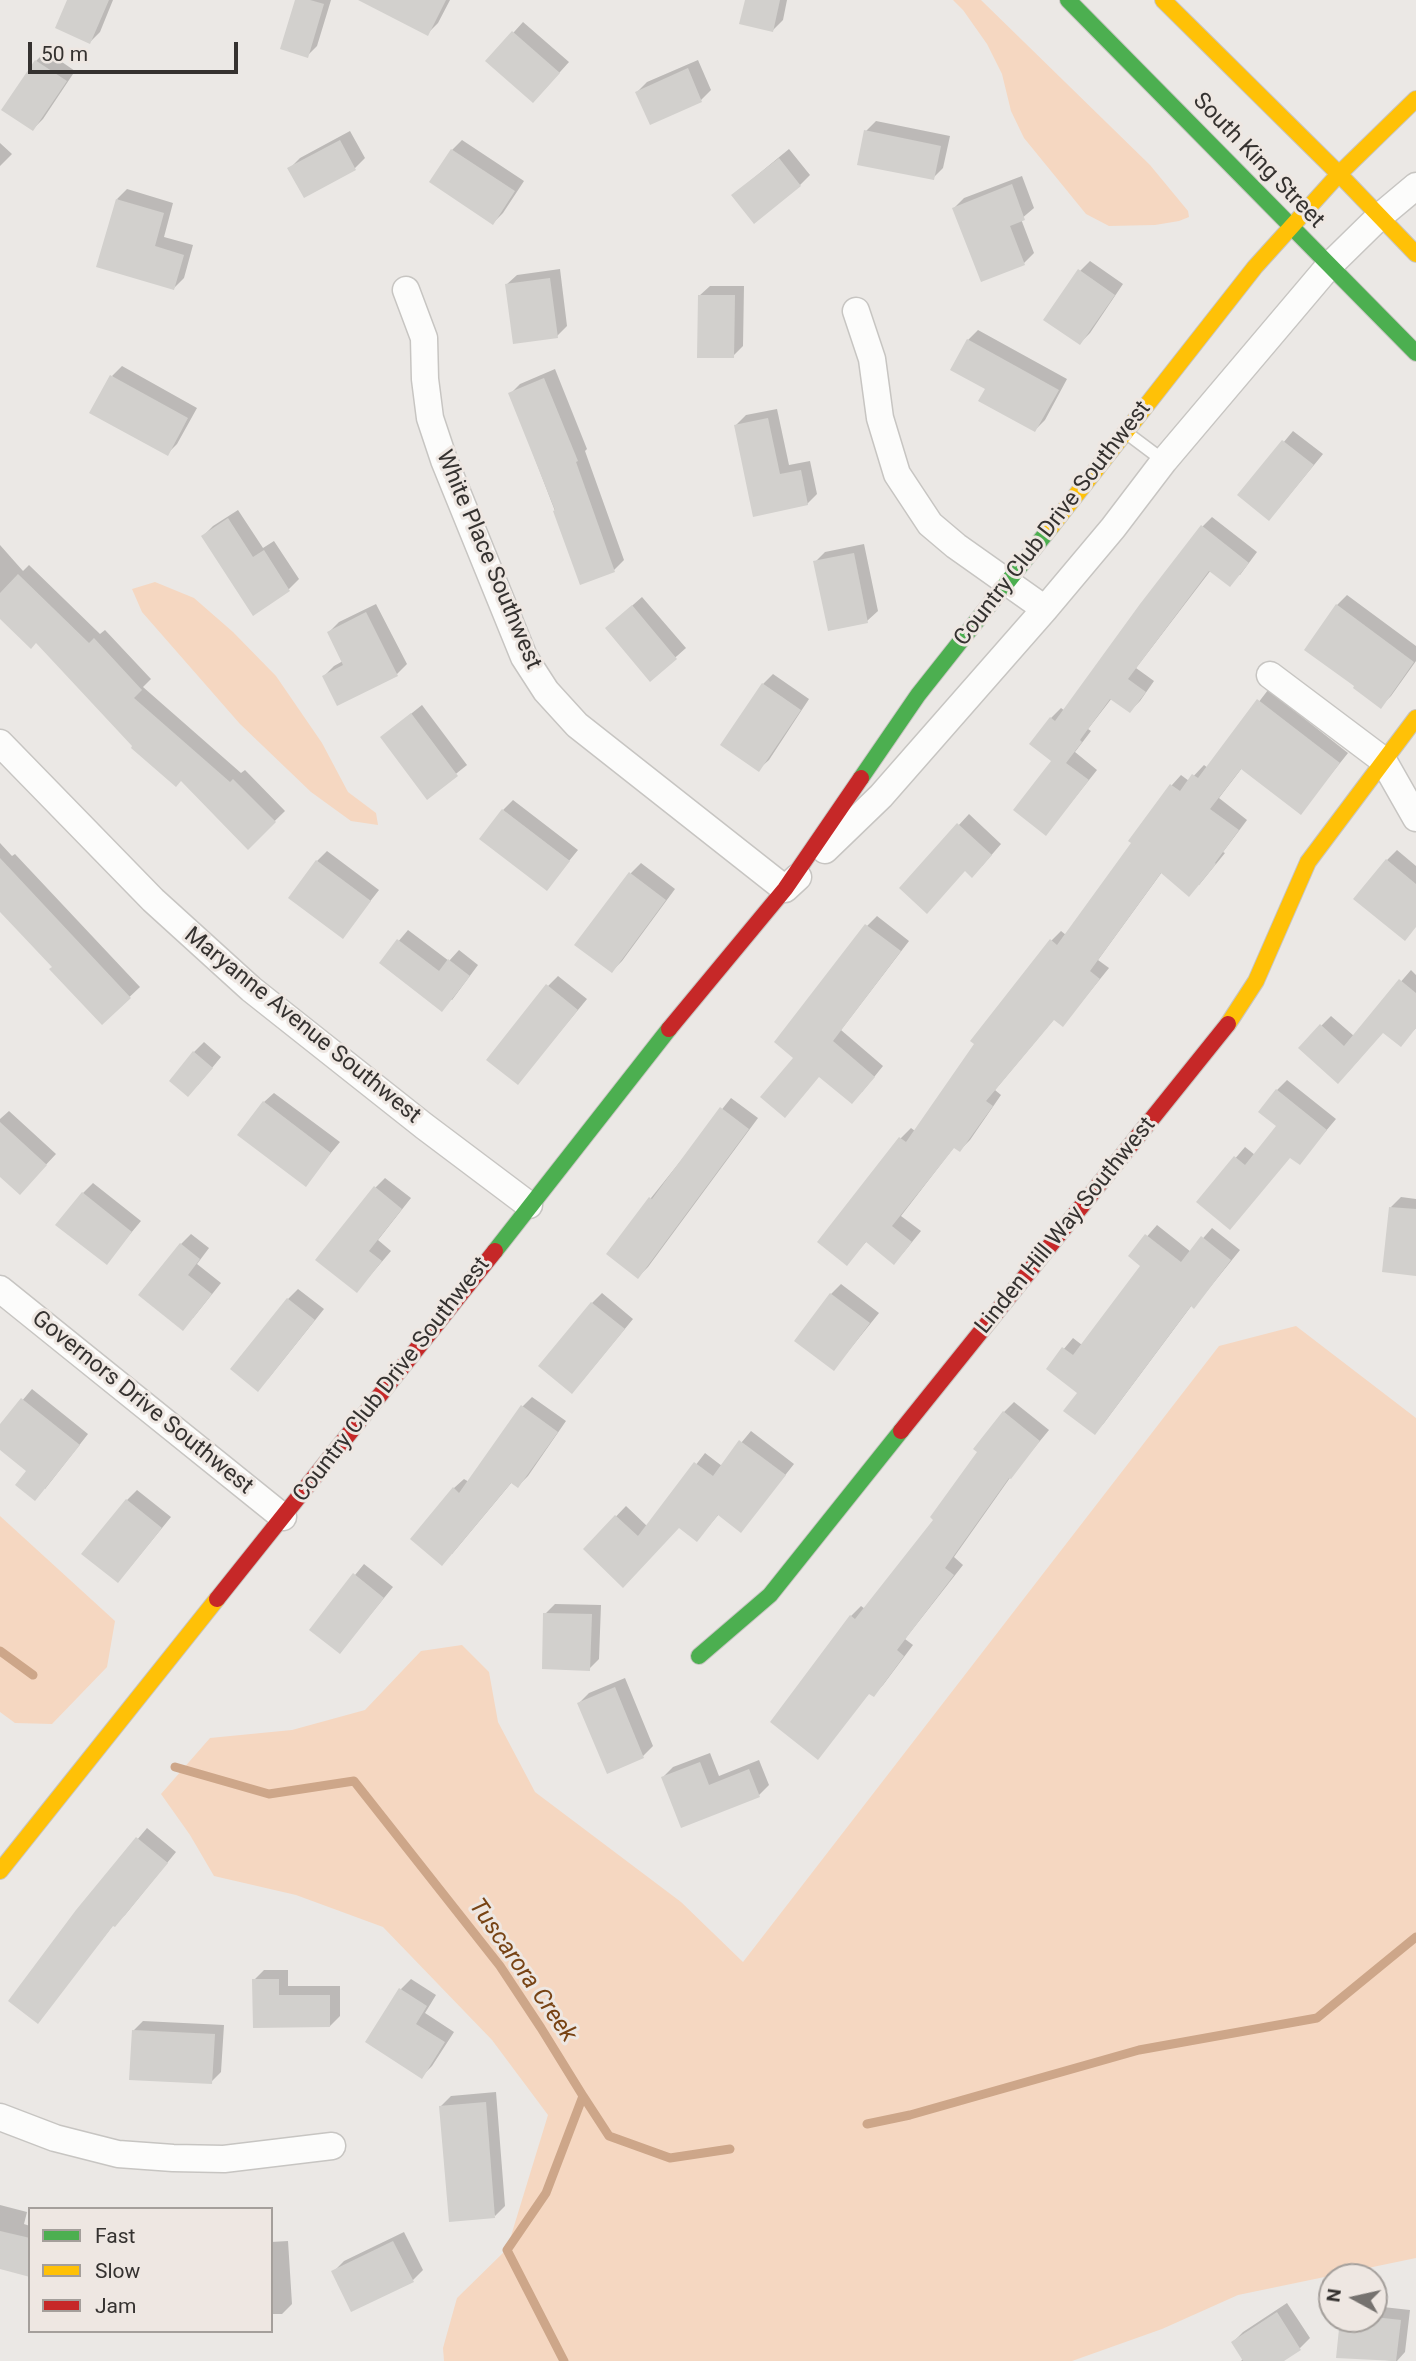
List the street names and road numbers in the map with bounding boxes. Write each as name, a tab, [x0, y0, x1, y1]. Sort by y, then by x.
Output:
street label: South King Street	[1186, 88, 1330, 234]
street label: Country Club Drive Southwest	[949, 396, 1157, 652]
street label: White Place Southwest	[429, 446, 547, 674]
street label: Maryanne Avenue Southwest	[178, 922, 426, 1130]
street label: Linden Hill Way Southwest	[970, 1112, 1162, 1340]
street label: Country Club Drive Southwest	[288, 1252, 496, 1508]
street label: Governors Drive Southwest	[26, 1305, 258, 1501]

